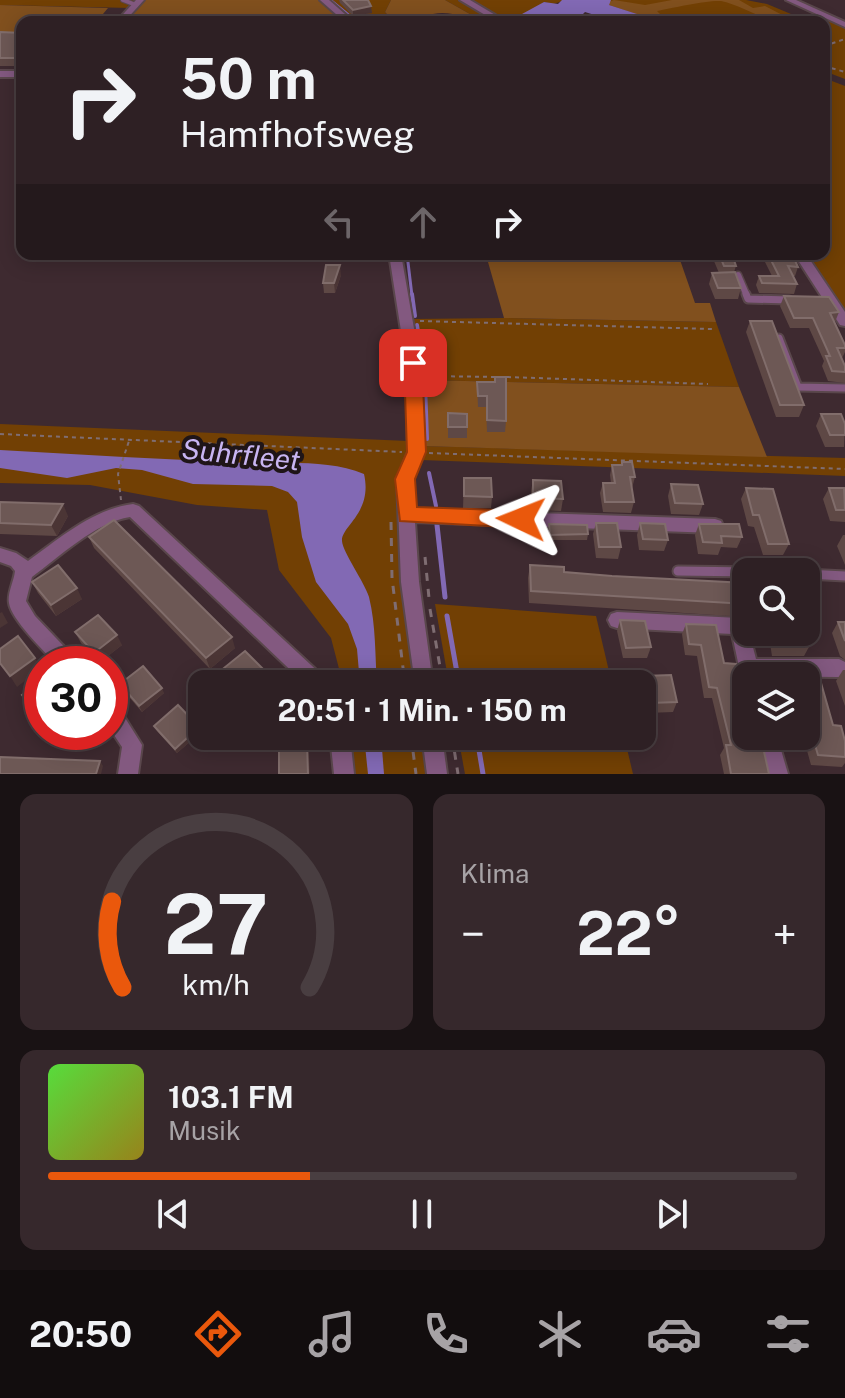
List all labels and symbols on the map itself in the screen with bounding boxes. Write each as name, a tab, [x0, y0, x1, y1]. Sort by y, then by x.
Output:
pin	[379, 329, 447, 397]
water label: Suhrfleet	[180, 431, 302, 477]
position arrow	[479, 477, 563, 561]
speed limit sign: 30	[24, 646, 128, 750]

